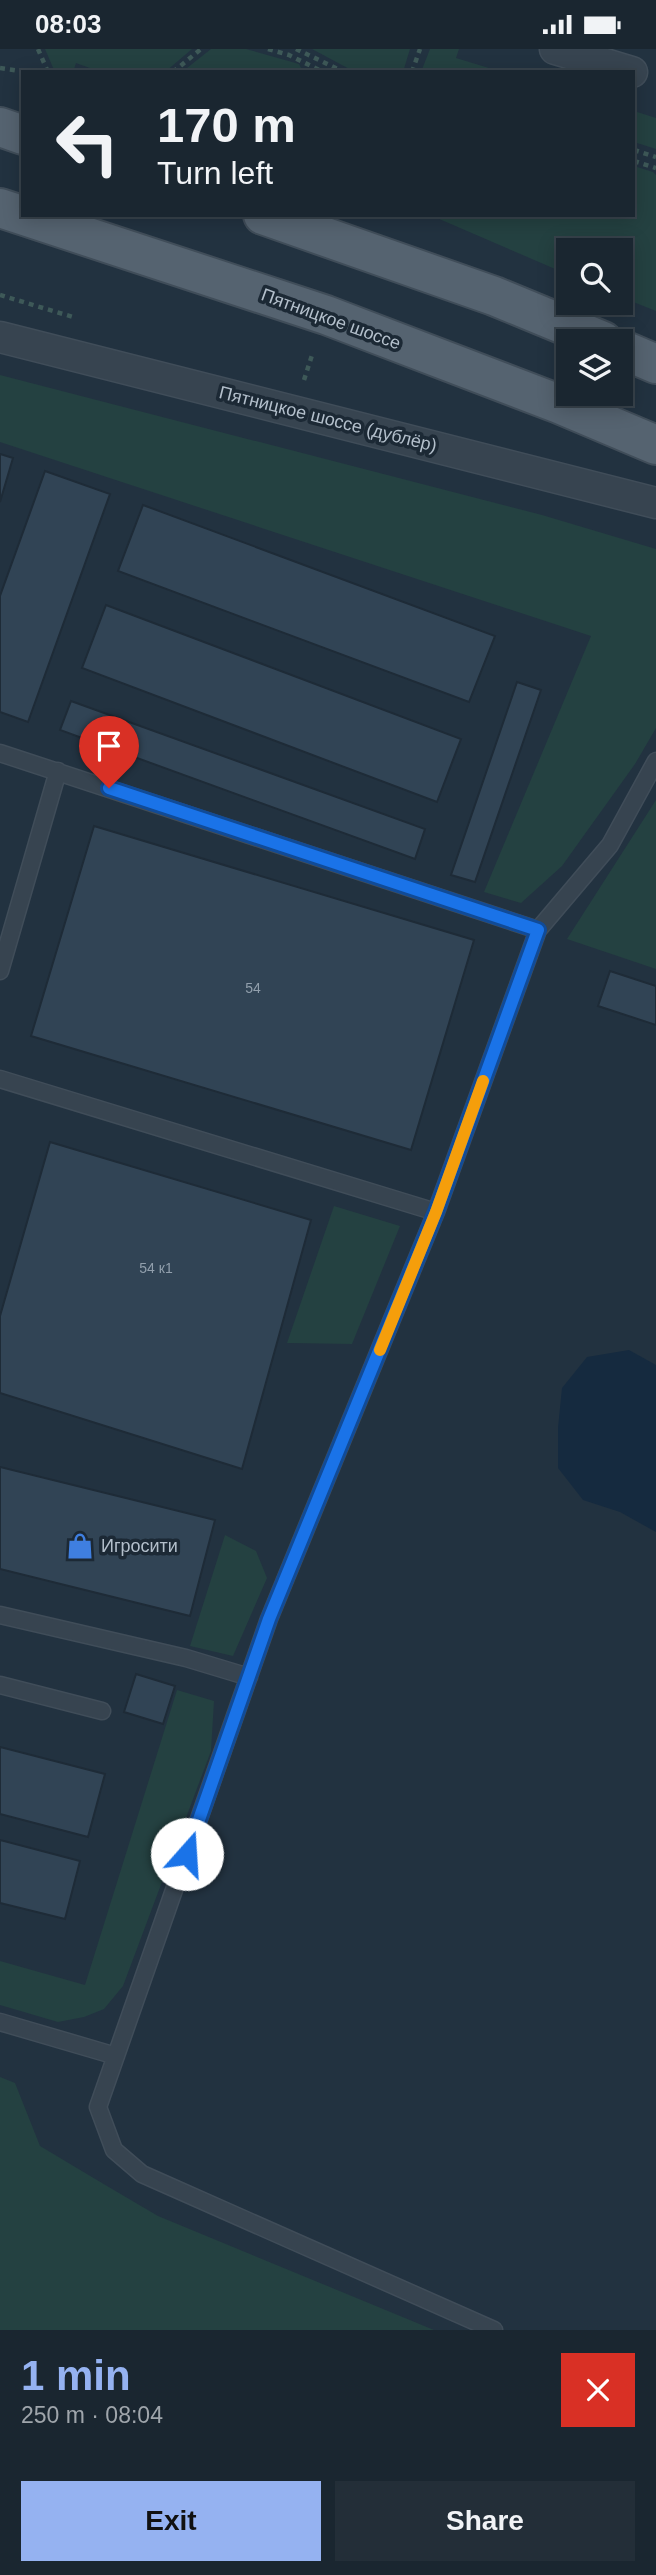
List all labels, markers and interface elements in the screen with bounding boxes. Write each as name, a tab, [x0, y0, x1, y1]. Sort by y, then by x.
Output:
text: 08:03	[35, 9, 102, 39]
icon: left	[42, 98, 133, 189]
text: 170 m	[157, 98, 296, 152]
text: Turn left	[157, 155, 273, 191]
map controls	[556, 238, 633, 406]
button: search	[556, 238, 633, 315]
street label: Пятницкое шоссе	[259, 284, 403, 354]
button: layers	[556, 329, 633, 406]
street label: Пятницкое шоссе (дублёр)	[217, 382, 439, 456]
pin	[79, 716, 139, 788]
icon: arrive	[90, 727, 128, 765]
house number: 54	[245, 980, 261, 996]
house number: 54 к1	[139, 1260, 173, 1276]
shop icon: Игросити	[65, 1531, 95, 1561]
place label: Игросити	[101, 1536, 178, 1556]
position arrow	[150, 1817, 224, 1891]
text: 1 min	[21, 2352, 131, 2399]
button: close	[561, 2353, 635, 2427]
text: 250 m · 08:04	[21, 2402, 163, 2428]
button: Exit	[21, 2481, 321, 2561]
button: Share	[335, 2481, 635, 2561]

